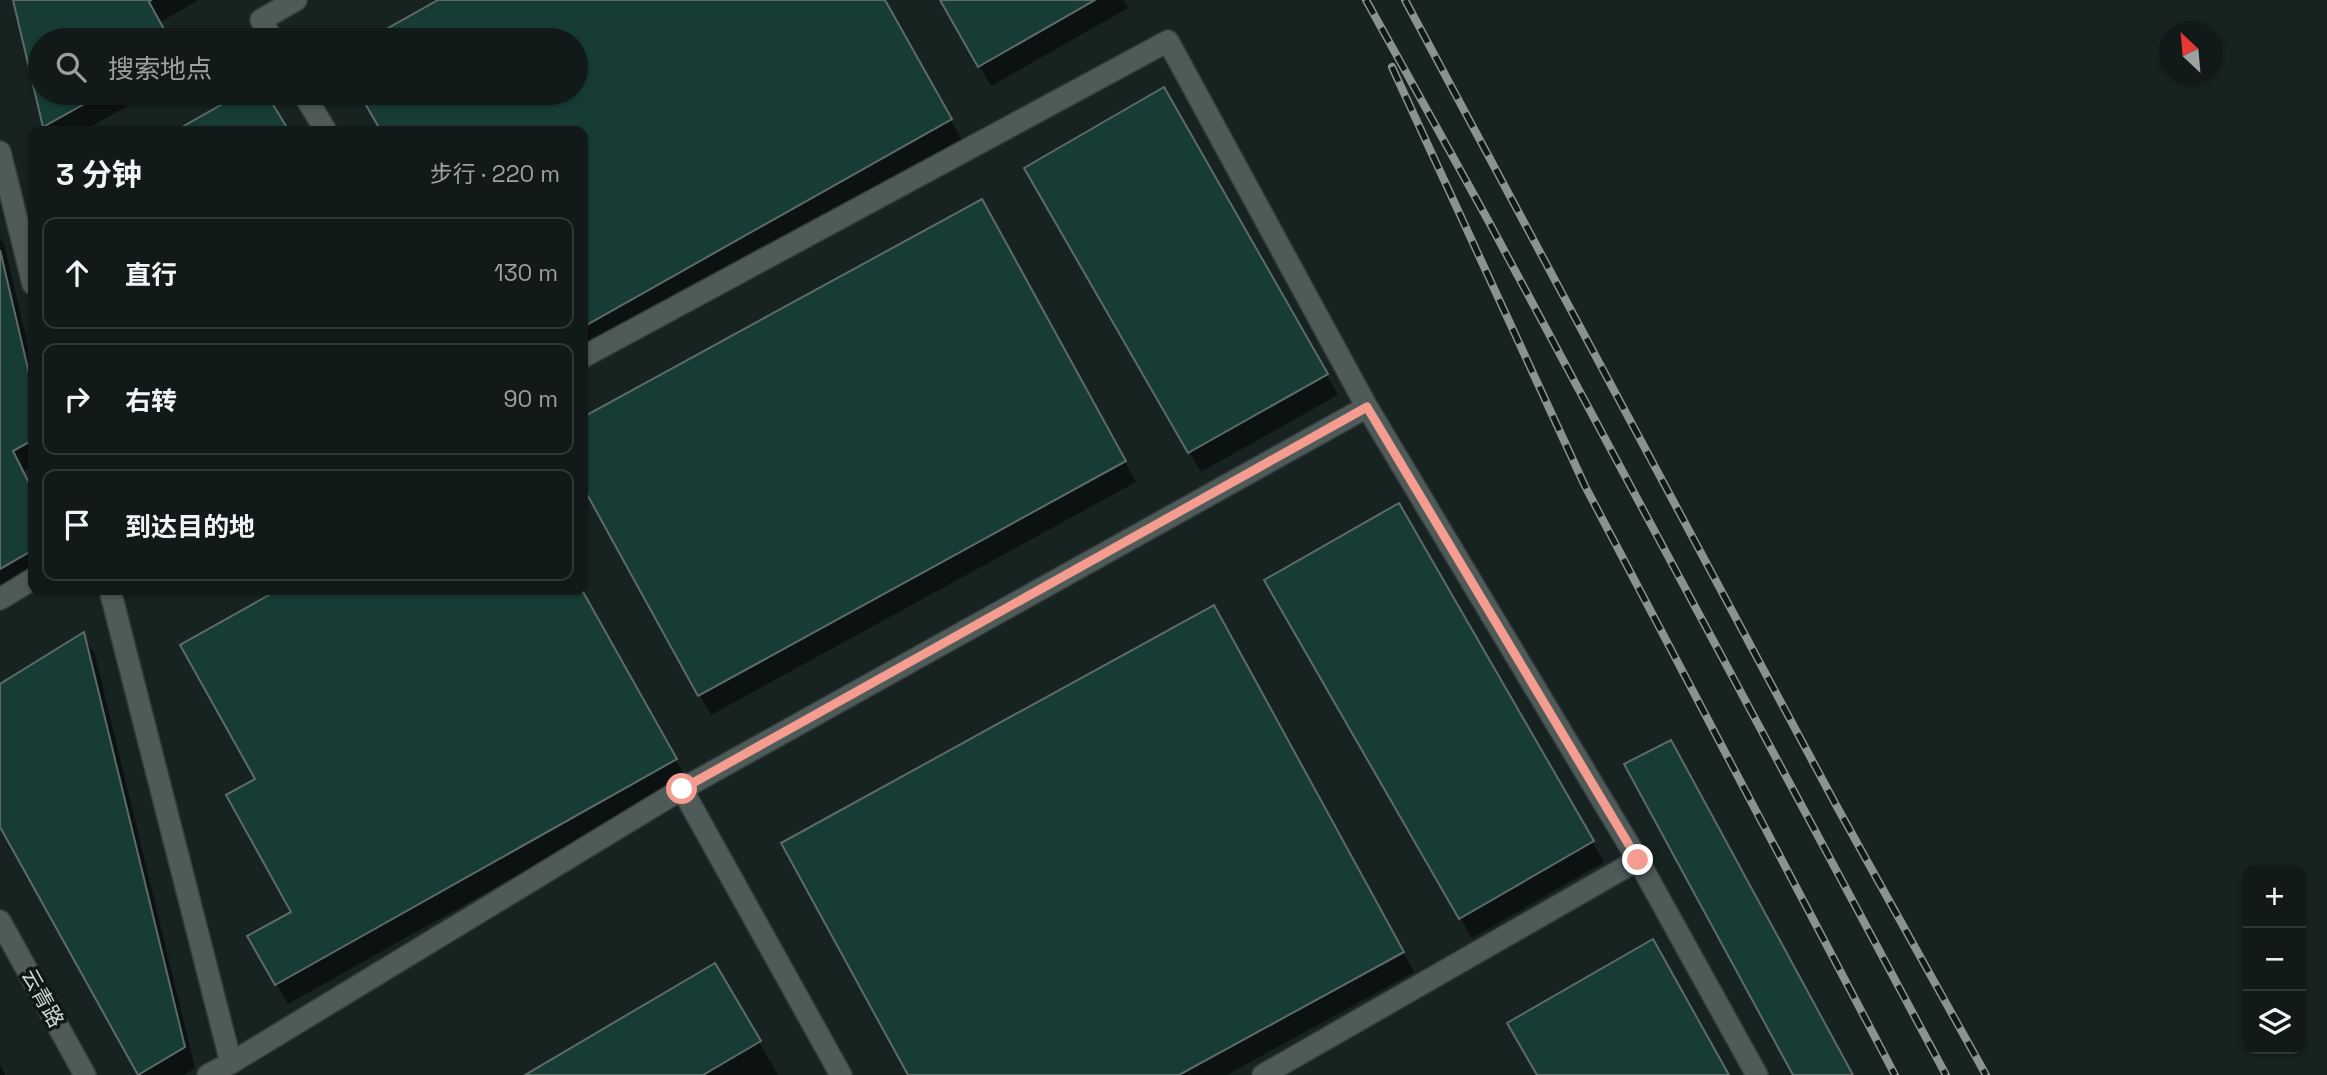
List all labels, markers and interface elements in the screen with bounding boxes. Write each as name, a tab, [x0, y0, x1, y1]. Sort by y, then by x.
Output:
north arrow	[2159, 21, 2222, 84]
search box	[28, 28, 588, 105]
icon: search	[52, 48, 90, 86]
text: 搜索地点	[108, 52, 212, 86]
text: 3 分钟	[56, 155, 142, 194]
text: 步行 · 220 m	[430, 159, 560, 189]
icon: ahead	[58, 254, 96, 292]
text: 直行	[125, 258, 177, 292]
text: 130 m	[494, 258, 558, 288]
icon: right	[58, 380, 96, 418]
text: 右转	[125, 384, 177, 418]
text: 90 m	[503, 384, 558, 414]
icon: arrive	[58, 506, 96, 544]
text: 到达目的地	[125, 510, 255, 544]
route start	[666, 773, 697, 804]
route end	[1622, 844, 1653, 875]
map controls	[2243, 865, 2306, 1054]
button: +	[2243, 865, 2306, 928]
button: −	[2243, 928, 2306, 991]
street label: 云青路	[16, 964, 70, 1032]
button: layers	[2243, 991, 2306, 1054]

